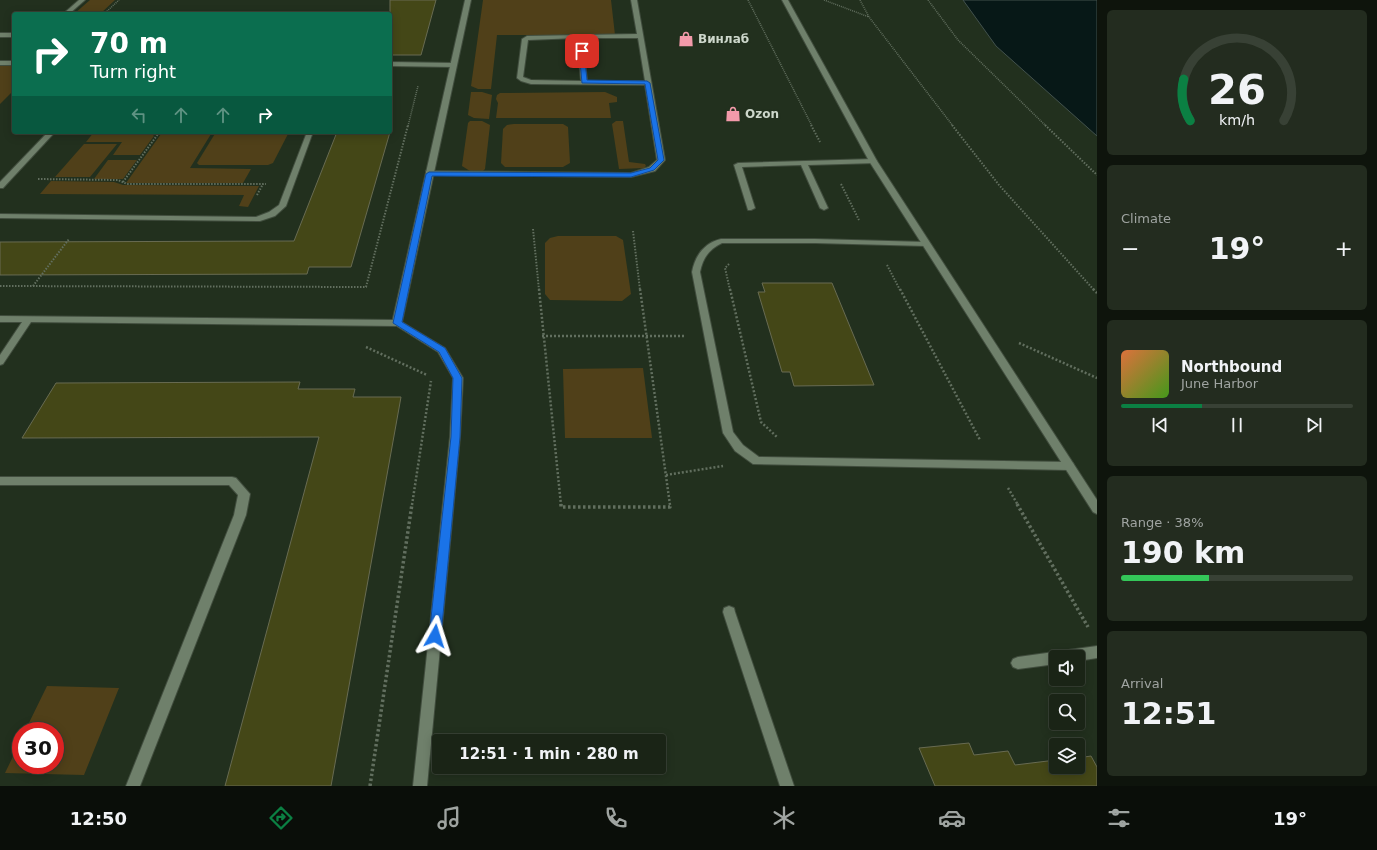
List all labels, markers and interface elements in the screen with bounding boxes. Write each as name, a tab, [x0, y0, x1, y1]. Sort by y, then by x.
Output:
text: 70 m	[90, 27, 168, 60]
icon: right	[24, 28, 76, 80]
shop icon: Винлаб	[677, 30, 695, 48]
place label: Винлаб	[698, 32, 749, 46]
pin	[565, 34, 599, 68]
icon: arrive	[571, 40, 593, 62]
text: Turn right	[90, 61, 176, 82]
text: 26	[1208, 64, 1266, 113]
icon: left	[128, 104, 150, 126]
icon: ahead	[170, 104, 192, 126]
icon: ahead	[212, 104, 234, 126]
icon: right	[254, 104, 276, 126]
shop icon: Ozon	[724, 105, 742, 123]
place label: Ozon	[745, 107, 779, 121]
text: km/h	[1219, 111, 1255, 127]
text: Climate	[1121, 211, 1171, 226]
text: 19°	[1209, 231, 1265, 266]
text: −	[1121, 236, 1139, 261]
text: +	[1335, 236, 1353, 261]
text: Northbound	[1181, 358, 1282, 376]
text: June Harbor	[1181, 376, 1258, 391]
icon: previous	[1149, 414, 1171, 436]
icon: pause	[1226, 414, 1248, 436]
icon: next	[1303, 414, 1325, 436]
text: Range · 38%	[1121, 515, 1204, 530]
text: 190 km	[1121, 535, 1245, 570]
position arrow	[414, 615, 456, 657]
map controls	[1049, 650, 1085, 774]
button: sound	[1049, 650, 1085, 686]
text: Arrival	[1121, 676, 1163, 691]
button: search	[1049, 694, 1085, 730]
text: 12:51	[1121, 696, 1217, 731]
speed limit sign: 30	[12, 722, 64, 774]
button: layers	[1049, 738, 1085, 774]
text: 12:51 · 1 min · 280 m	[459, 745, 639, 763]
icon: directions	[267, 804, 295, 832]
icon: music	[435, 804, 463, 832]
icon: phone	[602, 804, 630, 832]
icon: climate	[770, 804, 798, 832]
icon: car	[938, 804, 966, 832]
icon: filters	[1105, 804, 1133, 832]
text: 12:50	[70, 808, 127, 829]
text: 19°	[1273, 808, 1307, 829]

